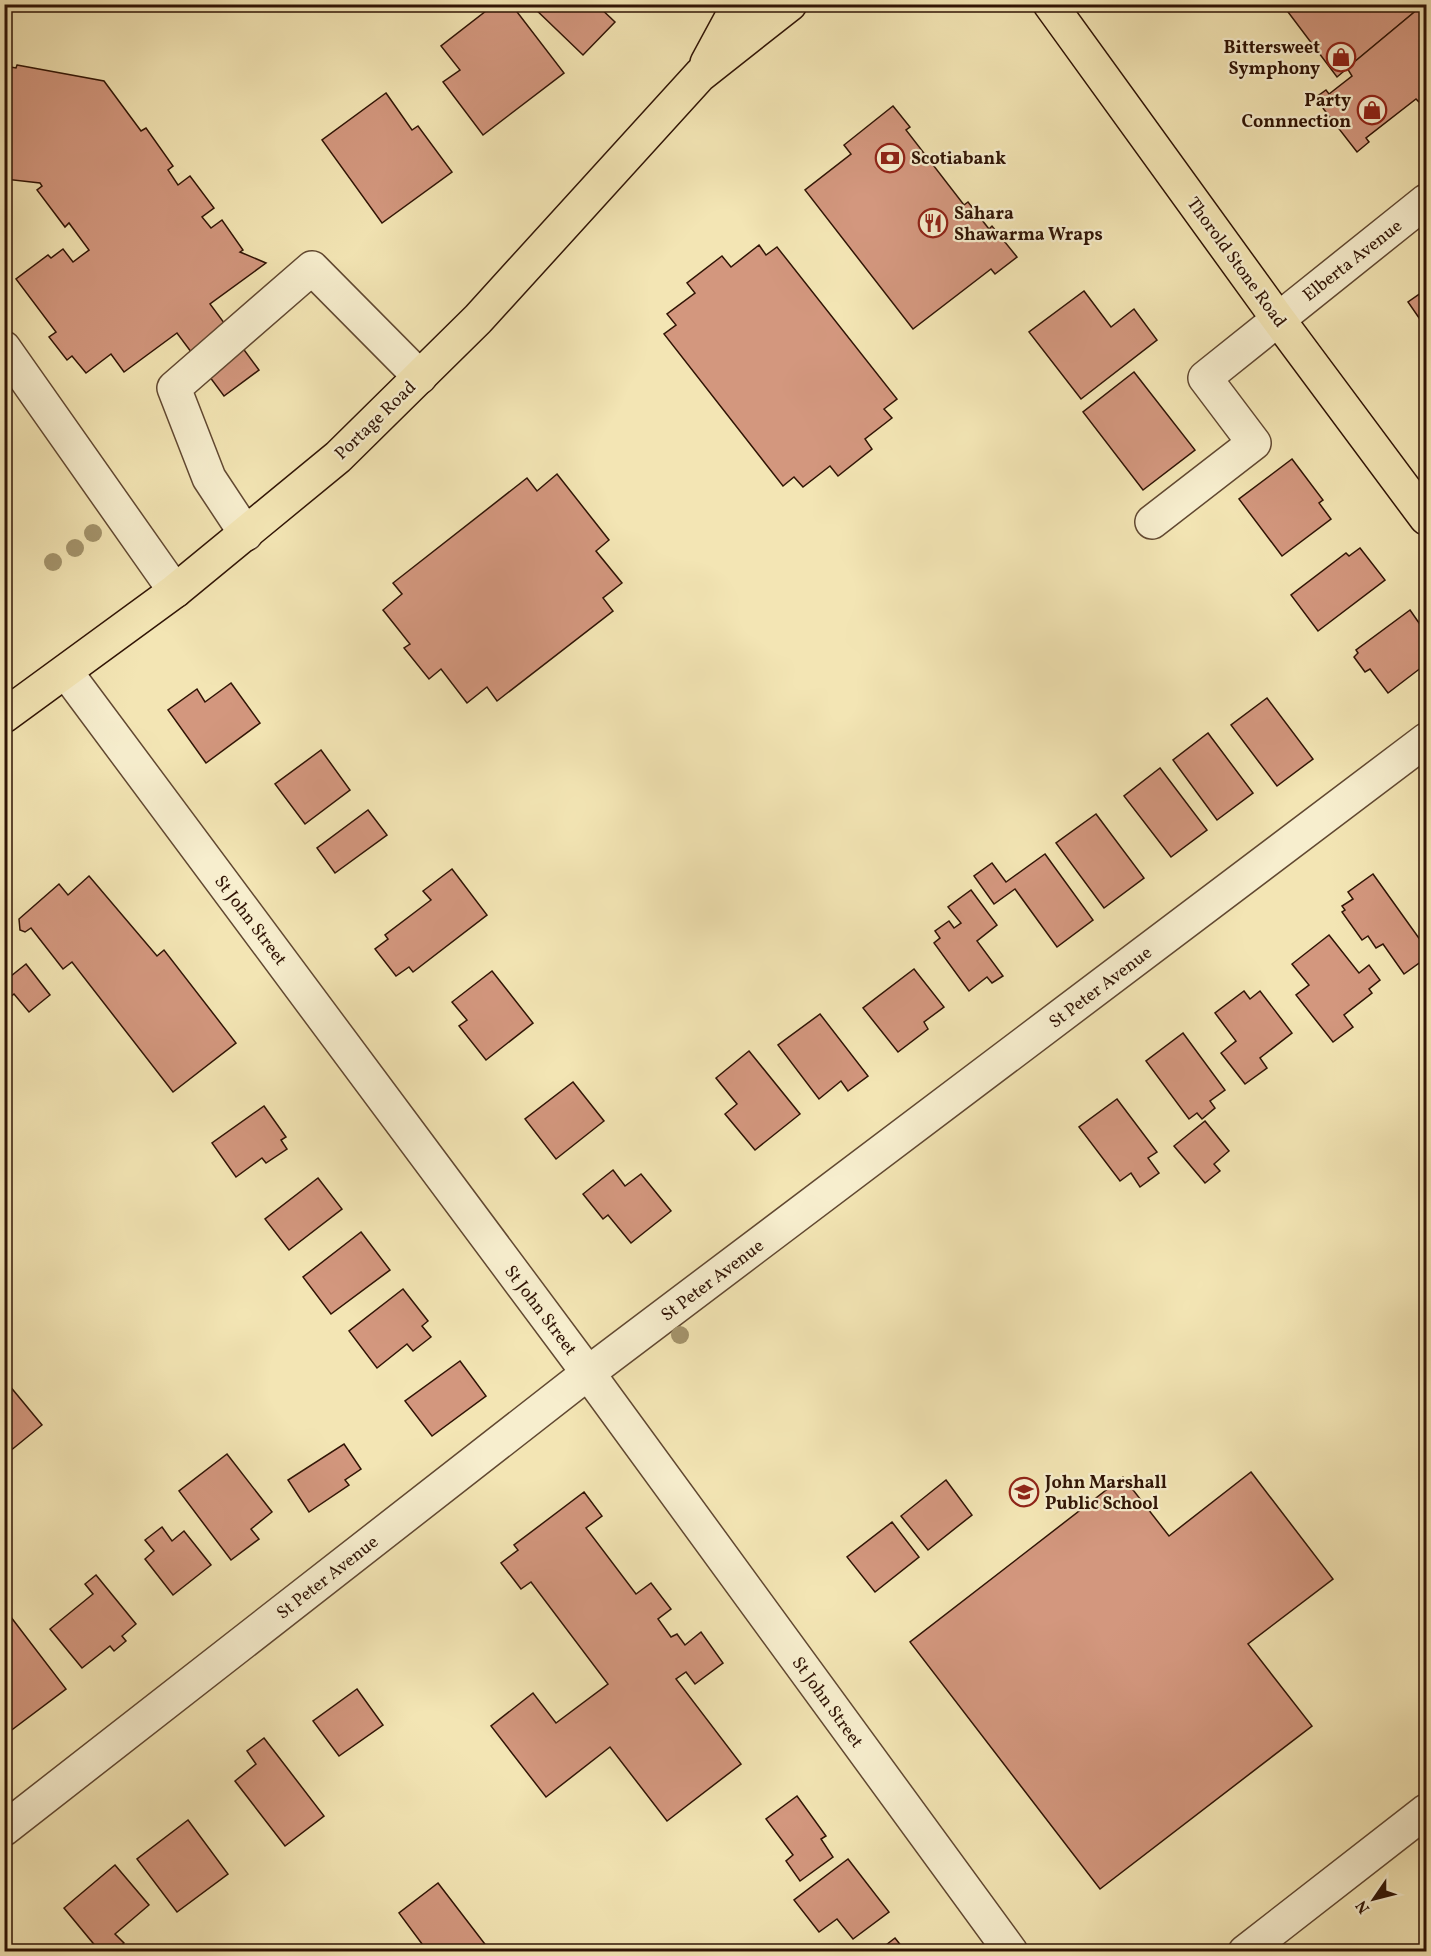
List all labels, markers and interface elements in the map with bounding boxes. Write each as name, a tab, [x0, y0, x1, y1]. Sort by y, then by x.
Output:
place label: Bittersweet Symphony	[1224, 36, 1320, 82]
shop icon: Bittersweet Symphony	[1325, 41, 1357, 73]
place label: Party Connnection	[1241, 89, 1351, 135]
shop icon: Party Connnection	[1356, 94, 1388, 126]
bank icon: Scotiabank	[874, 142, 906, 174]
place label: Scotiabank	[911, 147, 1006, 172]
street label: Thorold Stone Road	[1180, 193, 1292, 333]
place label: Sahara Shawarma Wraps	[954, 202, 1103, 248]
restaurant icon: Sahara Shawarma Wraps	[917, 207, 949, 239]
street label: Elberta Avenue	[1298, 214, 1408, 308]
street label: Portage Road	[330, 376, 422, 466]
street label: St John Street	[207, 870, 292, 971]
street label: St Peter Avenue	[1044, 941, 1158, 1035]
street label: St Peter Avenue	[656, 1234, 770, 1328]
street label: St John Street	[497, 1260, 582, 1361]
place label: John Marshall Public School	[1044, 1471, 1167, 1517]
school or university icon: John Marshall Public School	[1008, 1476, 1040, 1508]
street label: St Peter Avenue	[272, 1530, 384, 1626]
street label: St John Street	[785, 1652, 868, 1754]
north arrow	[1344, 1869, 1404, 1929]
text: N	[1351, 1895, 1376, 1918]

